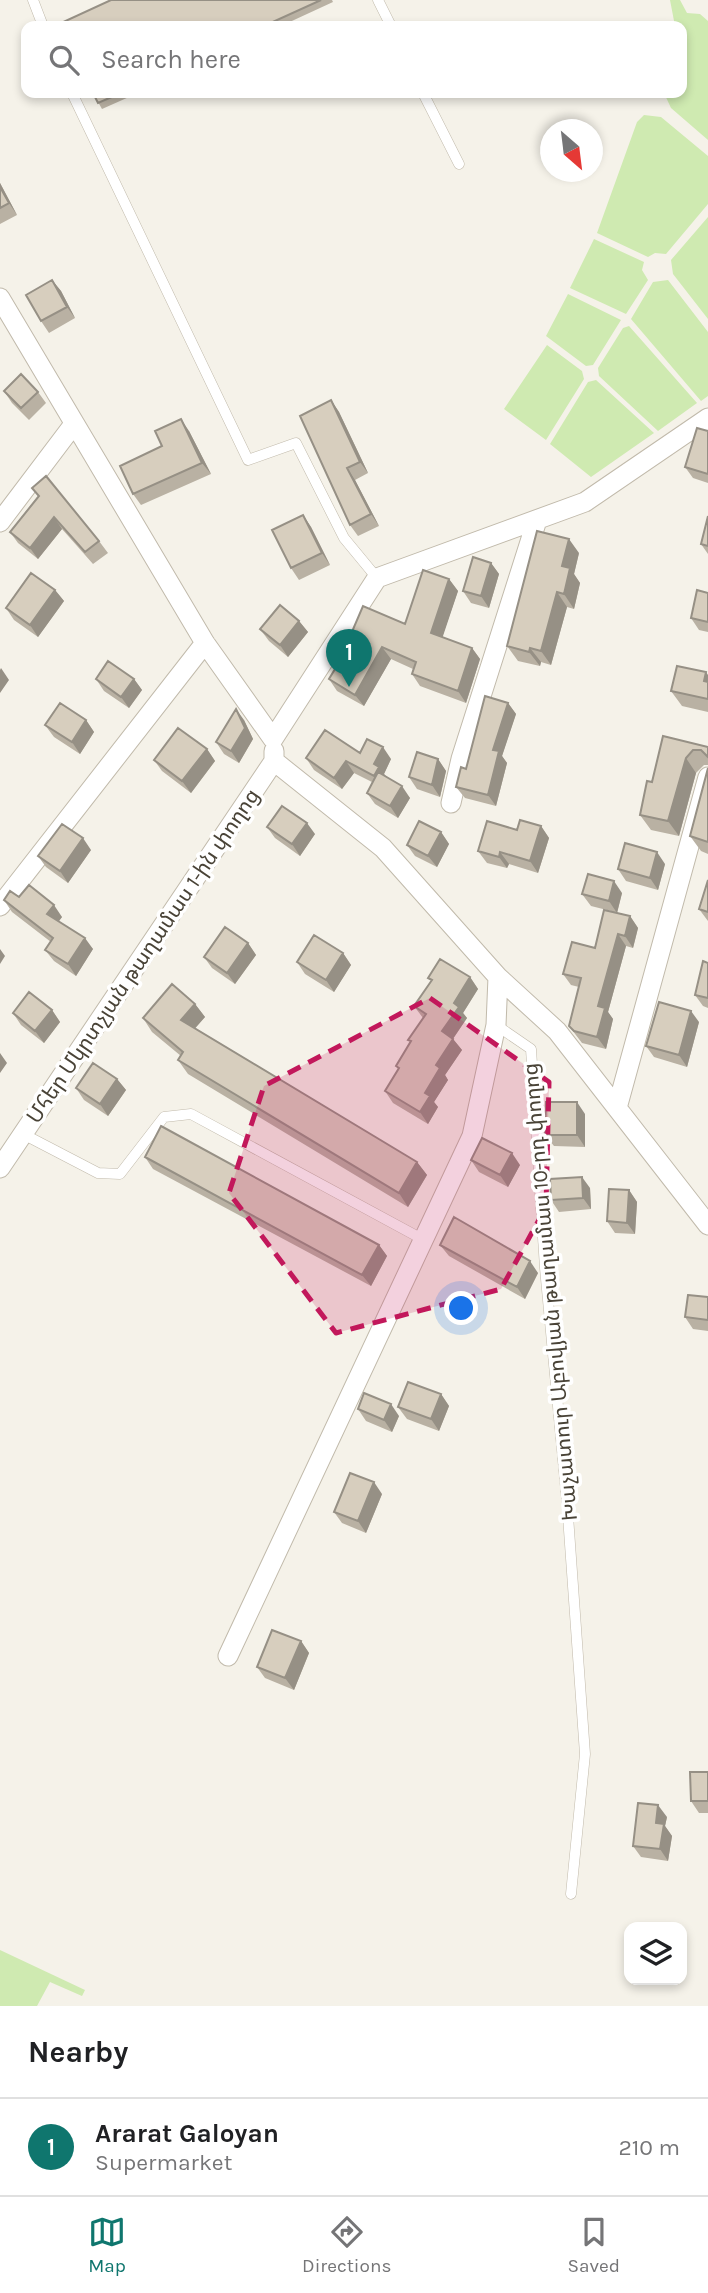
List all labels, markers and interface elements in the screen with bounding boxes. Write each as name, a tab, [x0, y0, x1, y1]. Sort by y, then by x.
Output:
search box	[21, 21, 687, 98]
icon: search	[45, 41, 83, 79]
text: Search here	[101, 44, 241, 75]
north arrow	[540, 119, 603, 182]
pin: 1	[326, 629, 372, 687]
street label: Մհեր Մկրտչյան թաղամաս 1-ին փողոց	[22, 784, 264, 1128]
street label: Խաչատուր Աբովյան թաղամաս 10-րդ փողոց	[518, 1062, 582, 1522]
your location	[444, 1291, 478, 1325]
map controls	[624, 1922, 687, 1985]
button: layers	[624, 1922, 687, 1985]
text: Nearby	[28, 2034, 128, 2070]
text: Ararat Galoyan	[95, 2118, 279, 2149]
text: 1	[47, 2134, 55, 2161]
text: 210 m	[618, 2134, 680, 2161]
text: Supermarket	[95, 2149, 232, 2176]
tab: Map	[88, 2213, 126, 2277]
tab: Directions	[302, 2213, 391, 2277]
tab: Saved	[567, 2213, 620, 2277]

